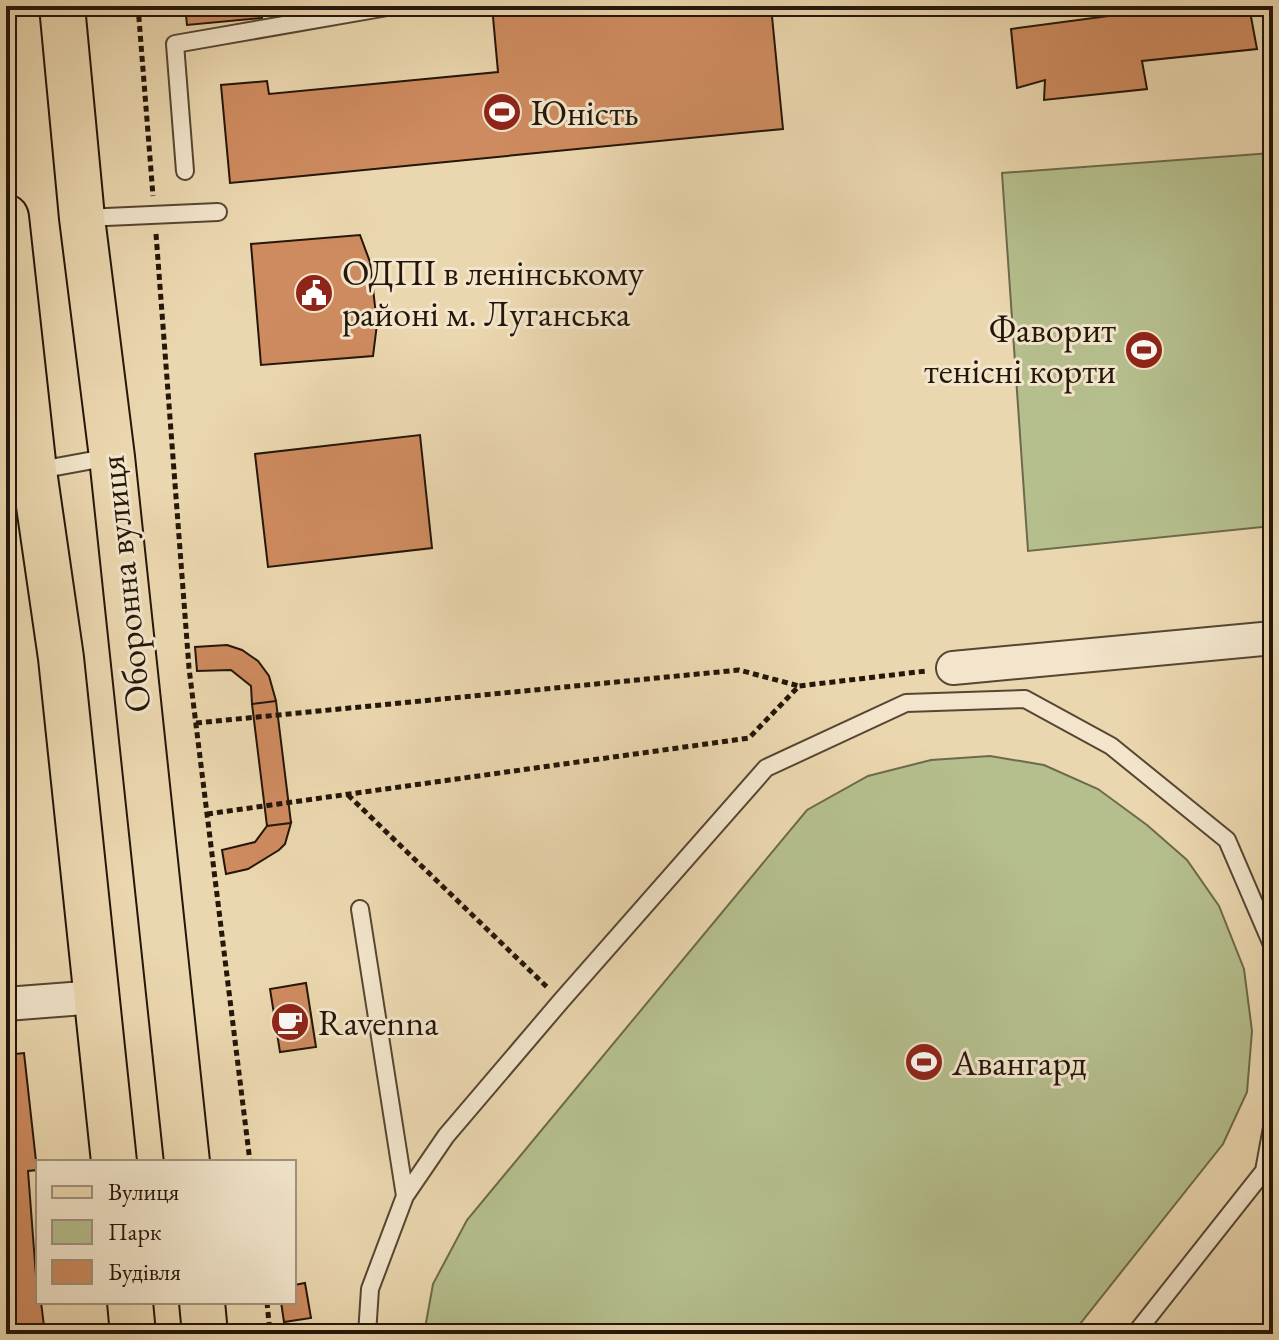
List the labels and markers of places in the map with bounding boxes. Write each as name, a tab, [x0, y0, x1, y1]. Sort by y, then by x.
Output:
place label: Юність	[530, 89, 639, 136]
sports icon: Юність	[481, 91, 523, 133]
place label: ОДПІ в ленінському районі м. Луганська	[342, 249, 644, 337]
public building icon: ОДПІ в ленінському районі м. Луганська	[293, 272, 335, 314]
place label: Фаворит тенісні корти	[924, 306, 1116, 394]
sports icon: Фаворит тенісні корти	[1123, 329, 1165, 371]
place label: Ravenna	[318, 999, 439, 1046]
cafe icon: Ravenna	[269, 1001, 311, 1043]
place label: Авангард	[951, 1039, 1087, 1086]
sports icon: Авангард	[903, 1041, 945, 1083]

